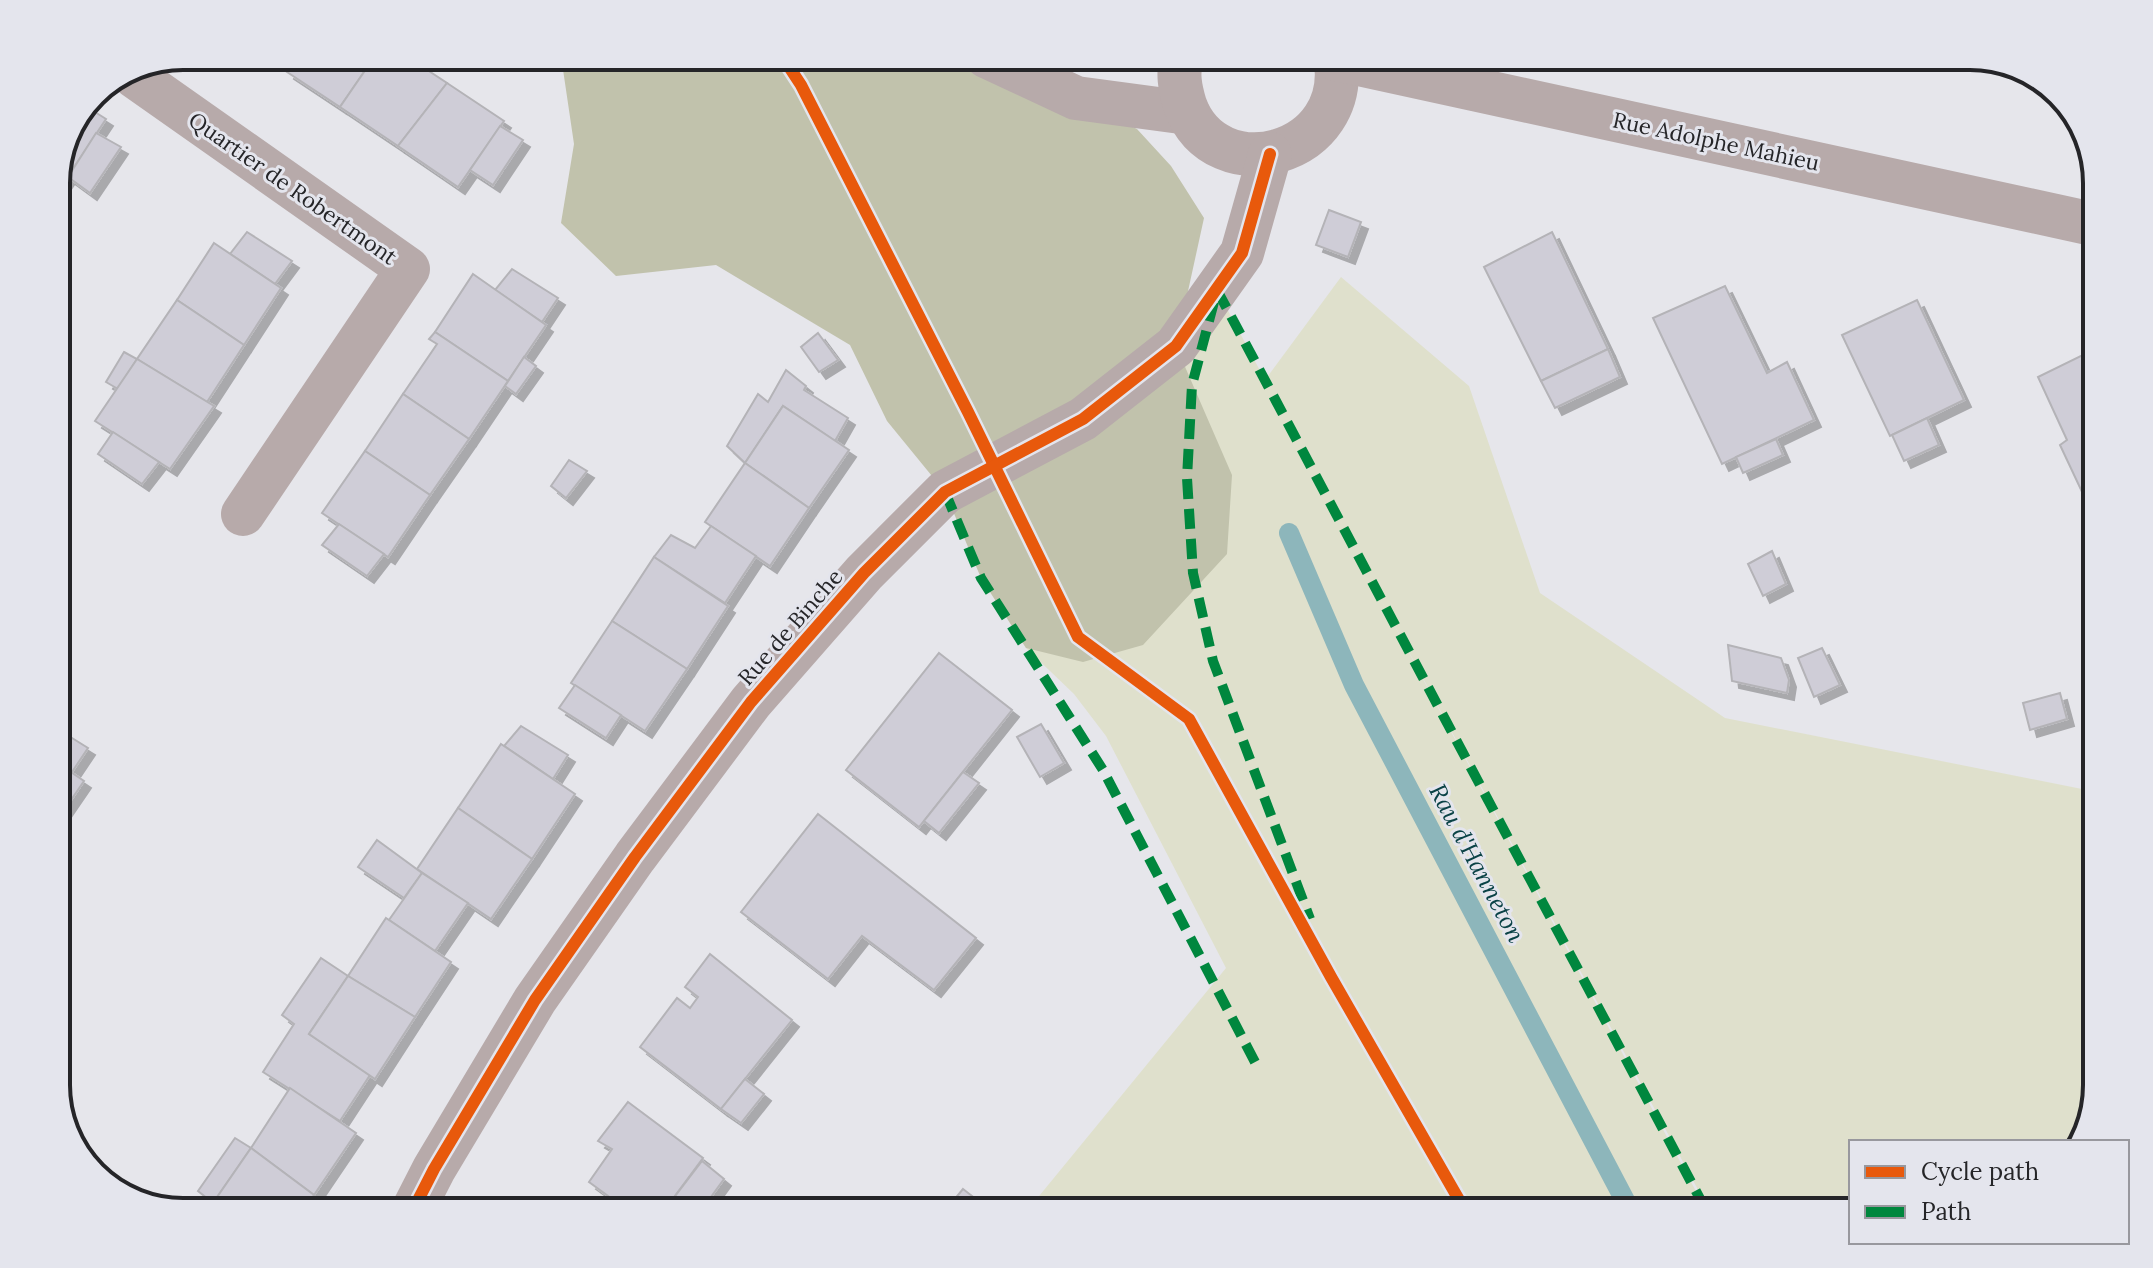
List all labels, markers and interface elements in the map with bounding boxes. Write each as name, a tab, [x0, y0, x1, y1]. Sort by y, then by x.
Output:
street label: Quartier de Robertmont	[183, 105, 403, 271]
street label: Rue Adolphe Mahieu	[1610, 105, 1822, 177]
street label: Rue de Binche	[732, 563, 848, 691]
water label: Rau d'Hanneton	[1422, 778, 1532, 948]
legend	[1849, 1140, 2129, 1244]
text: Cycle path	[1921, 1156, 2039, 1187]
text: Path	[1921, 1196, 1971, 1227]

